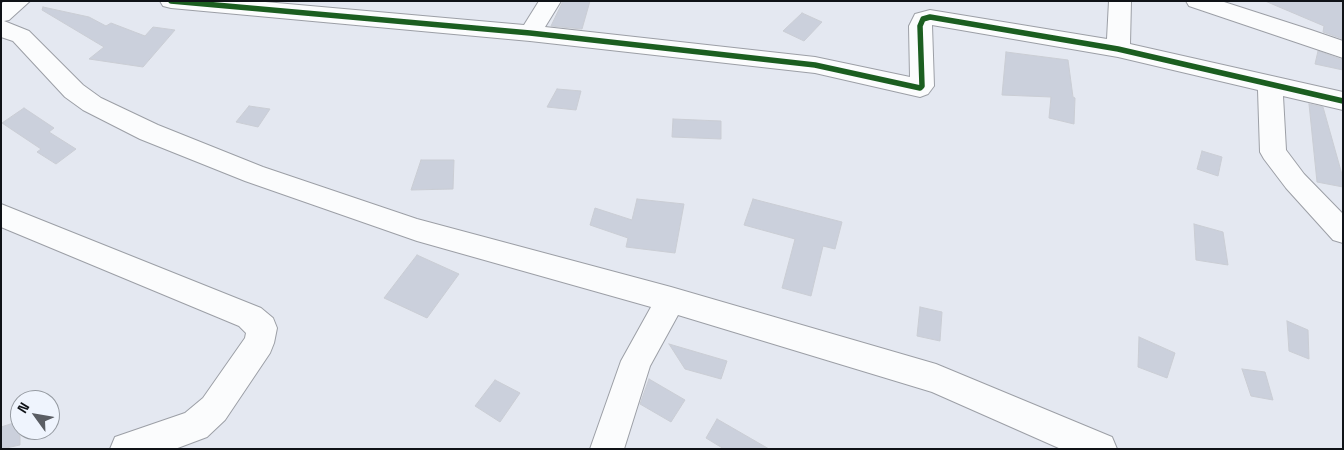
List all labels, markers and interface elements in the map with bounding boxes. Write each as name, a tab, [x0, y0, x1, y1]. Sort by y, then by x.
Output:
north arrow	[10, 390, 60, 440]
text: N	[13, 399, 33, 416]

